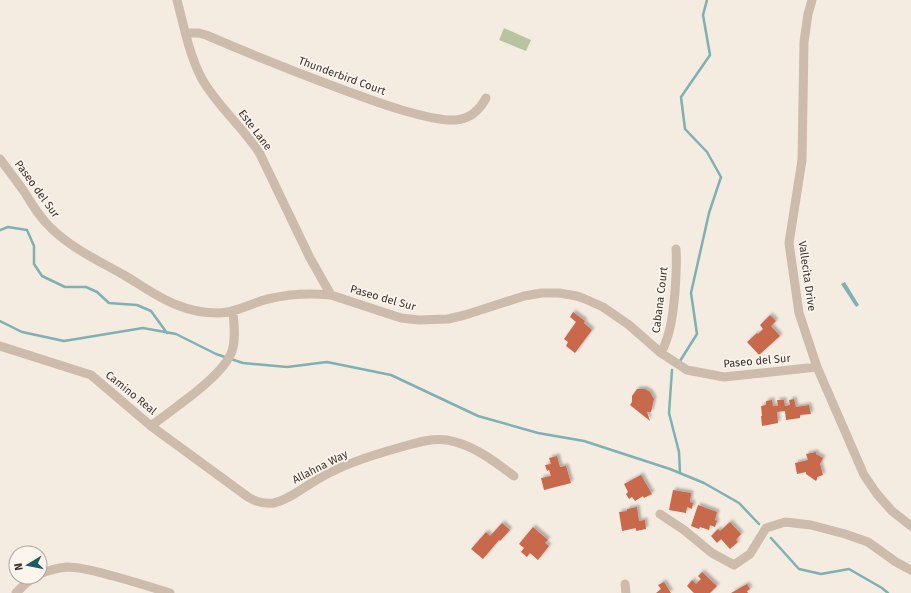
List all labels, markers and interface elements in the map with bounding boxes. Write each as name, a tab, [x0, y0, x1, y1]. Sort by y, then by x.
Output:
street label: Thunderbird Court	[297, 54, 387, 98]
street label: Este Lane	[236, 107, 274, 153]
street label: Paseo del Sur	[12, 158, 63, 221]
street label: Vallecita Drive	[796, 240, 818, 312]
street label: Cabana Court	[649, 266, 671, 334]
street label: Paseo del Sur	[349, 282, 418, 314]
street label: Paseo del Sur	[723, 352, 792, 370]
street label: Camino Real	[103, 368, 159, 418]
street label: Allahna Way	[290, 447, 350, 487]
north arrow	[8, 545, 48, 585]
text: N	[12, 562, 26, 571]

